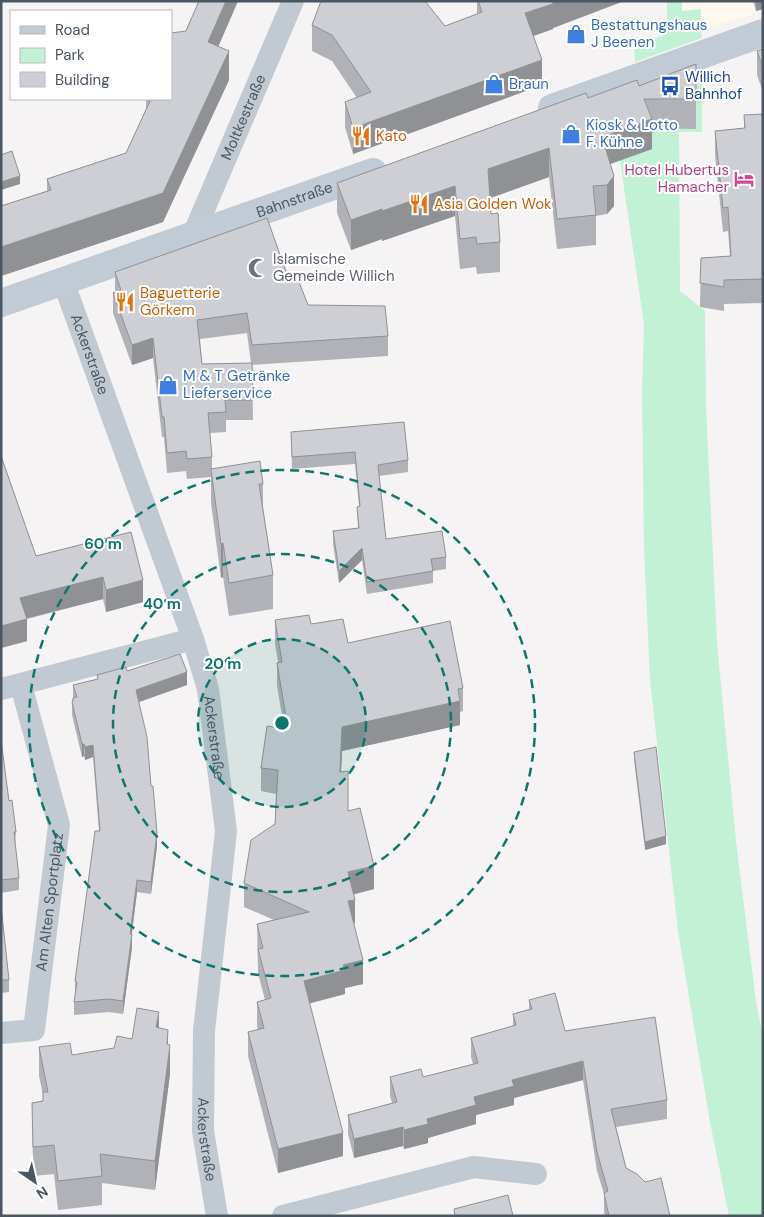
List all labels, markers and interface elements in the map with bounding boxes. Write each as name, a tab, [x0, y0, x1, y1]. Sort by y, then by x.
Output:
legend	[10, 10, 172, 100]
place label: Bestattungshaus J Beenen	[591, 15, 707, 52]
text: Road	[55, 20, 90, 40]
shop icon: Bestattungshaus J Beenen	[565, 23, 587, 45]
text: Park	[55, 45, 85, 65]
place label: Willich Bahnhof	[685, 67, 742, 104]
text: Building	[55, 70, 110, 90]
street label: Moltkestraße	[216, 71, 270, 163]
shop icon: Braun	[483, 73, 505, 95]
place label: Braun	[509, 74, 549, 94]
bus stop icon: Willich Bahnhof	[659, 75, 681, 97]
place label: Kiosk & Lotto F. Kühne	[586, 115, 678, 152]
shop icon: Kiosk & Lotto F. Kühne	[560, 123, 582, 145]
restaurant icon: Kato	[350, 125, 372, 147]
place label: Kato	[376, 126, 407, 146]
place label: Hotel Hubertus Hamacher	[624, 160, 729, 197]
hotel icon: Hotel Hubertus Hamacher	[733, 168, 755, 190]
street label: Bahnstraße	[253, 177, 335, 222]
restaurant icon: Asia Golden Wok	[408, 193, 430, 215]
place label: Asia Golden Wok	[434, 194, 552, 214]
place label: Islamische Gemeinde Willich	[273, 249, 395, 286]
mosque icon: Islamische Gemeinde Willich	[247, 257, 269, 279]
place label: Baguetterie Görkem	[140, 283, 220, 320]
restaurant icon: Baguetterie Görkem	[114, 291, 136, 313]
street label: Ackerstraße	[66, 311, 113, 397]
place label: M & T Getränke Lieferservice	[183, 366, 290, 403]
shop icon: M & T Getränke Lieferservice	[157, 374, 179, 396]
text: 60 m	[84, 534, 122, 554]
text: 40 m	[143, 594, 181, 614]
text: 20 m	[205, 654, 241, 674]
street label: Ackerstraße	[199, 694, 229, 781]
centre of rings	[273, 714, 291, 732]
street label: Am Alten Sportplatz	[31, 832, 68, 972]
street label: Ackerstraße	[193, 1097, 221, 1183]
north arrow	[10, 1157, 60, 1207]
text: N	[33, 1182, 52, 1203]

